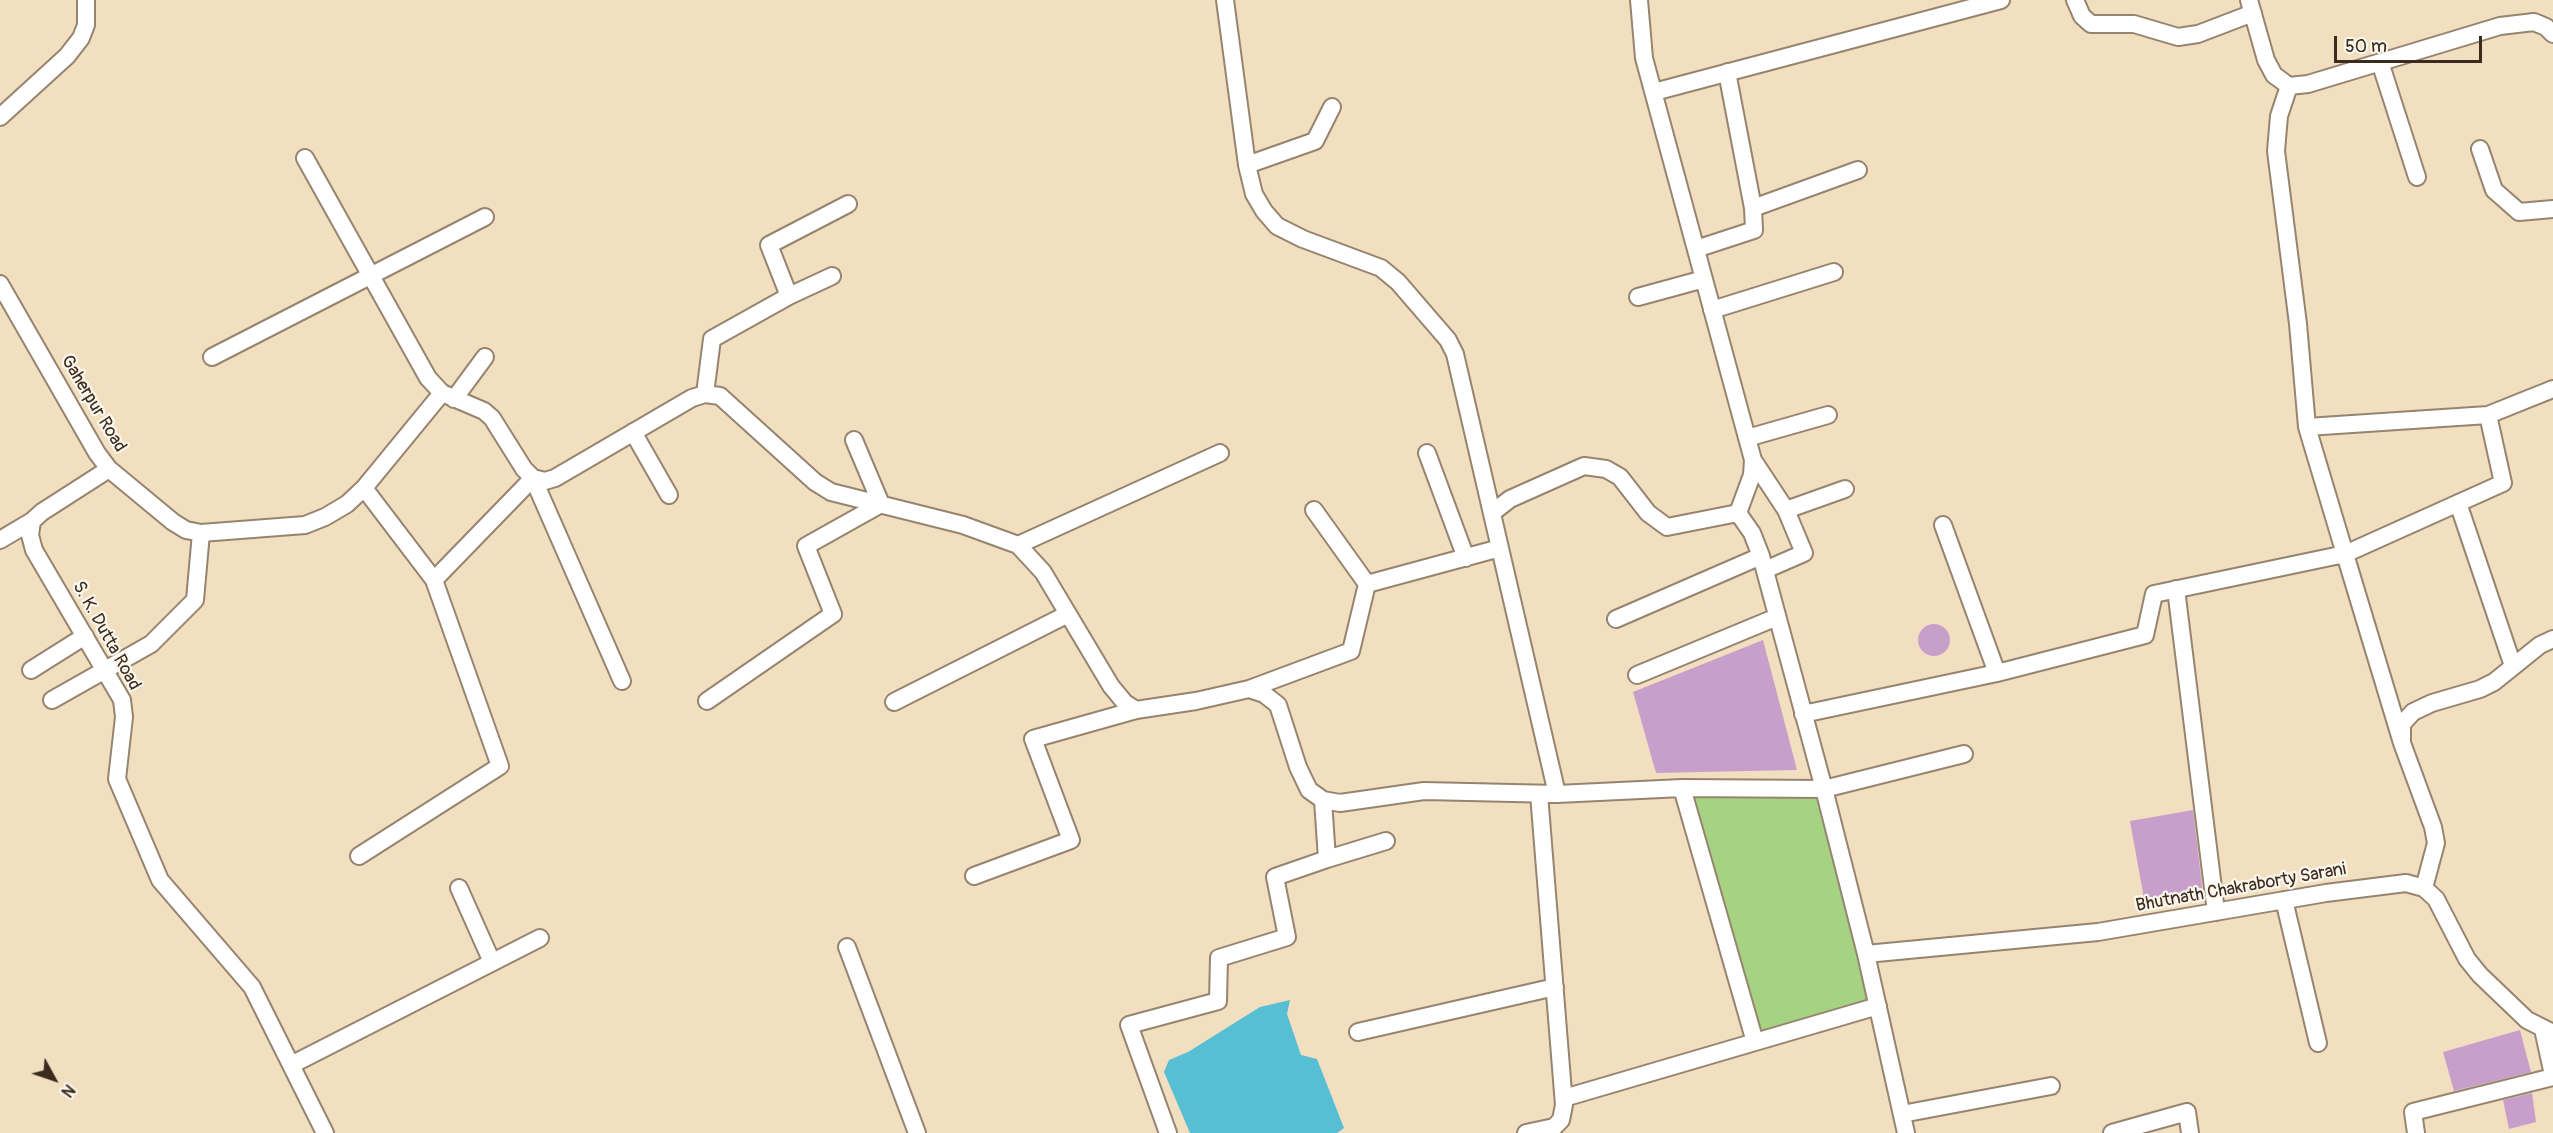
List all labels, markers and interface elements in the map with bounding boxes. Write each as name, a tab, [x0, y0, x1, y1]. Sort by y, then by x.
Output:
scale bar	[2337, 24, 2486, 62]
text: 50 m	[2345, 35, 2387, 58]
street label: Gaherpur Road	[56, 352, 130, 456]
street label: S. K. Dutta Road	[67, 578, 145, 694]
street label: Bhutnath Chakraborty Sarani	[2134, 859, 2348, 917]
north arrow	[24, 1049, 84, 1109]
text: N	[57, 1080, 79, 1101]

